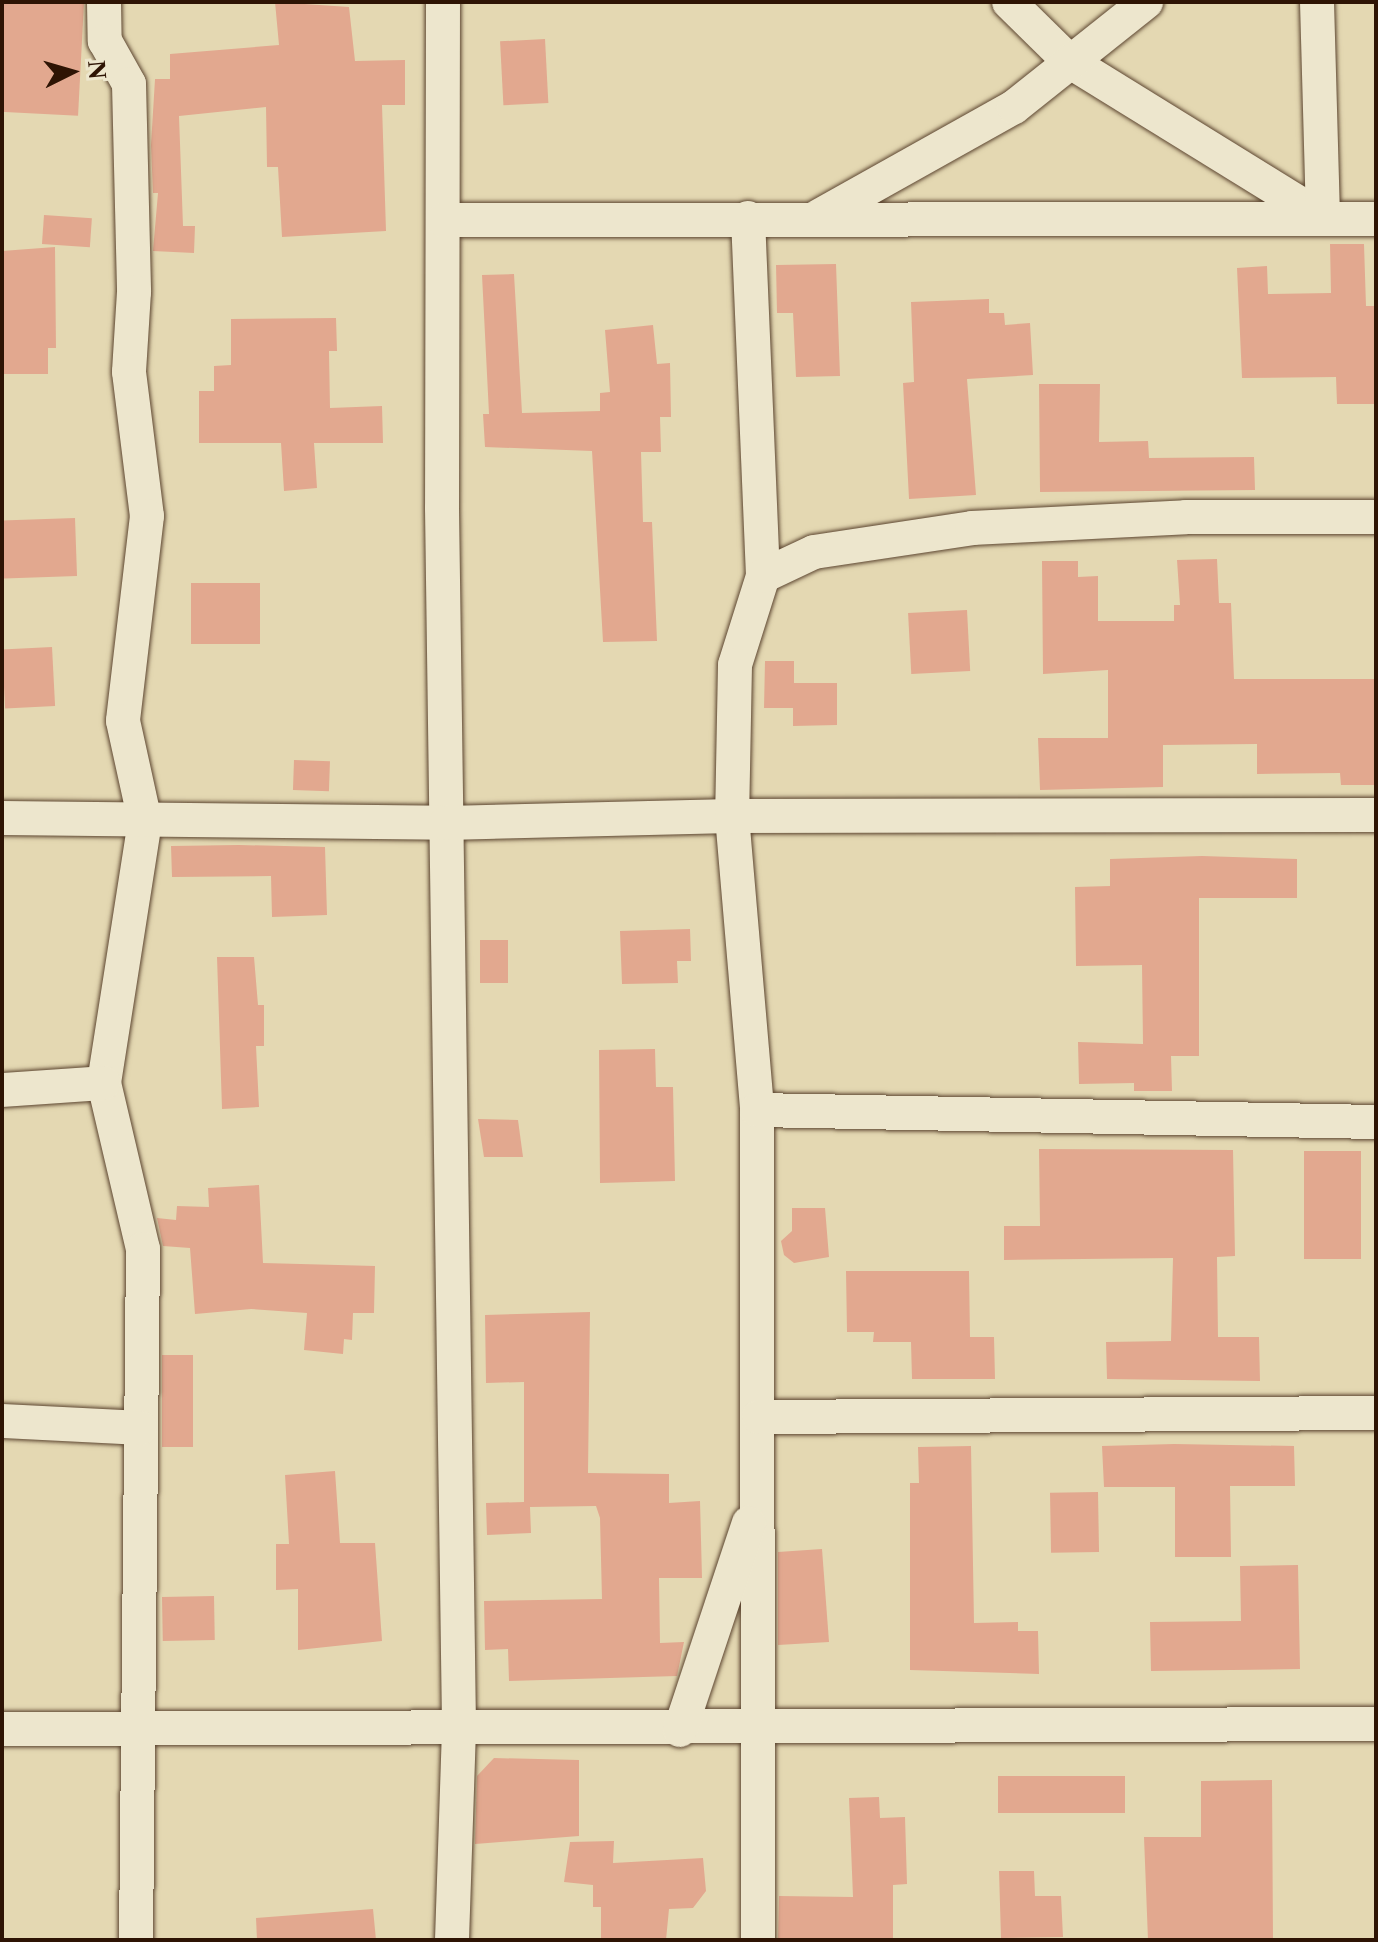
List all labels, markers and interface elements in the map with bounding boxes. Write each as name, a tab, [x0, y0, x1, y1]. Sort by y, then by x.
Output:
north arrow	[32, 32, 112, 112]
text: N	[82, 59, 111, 81]

